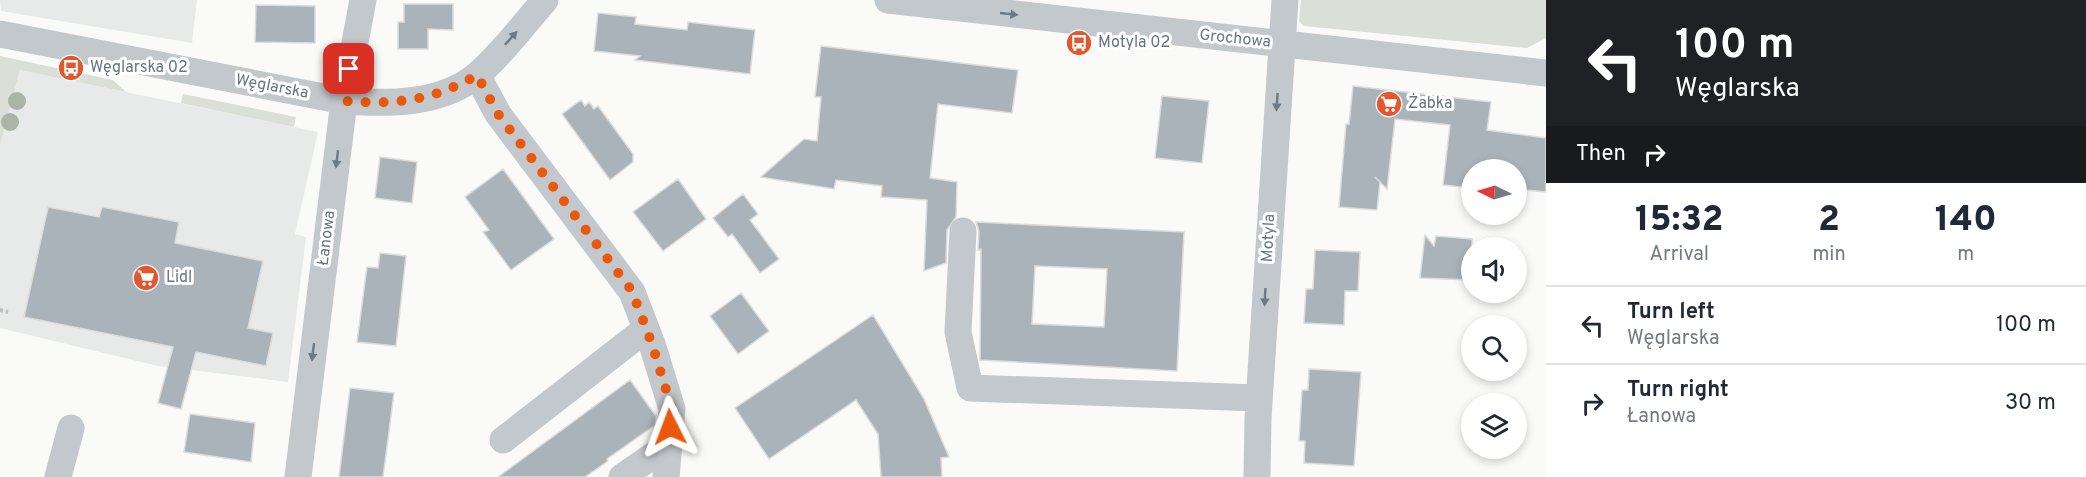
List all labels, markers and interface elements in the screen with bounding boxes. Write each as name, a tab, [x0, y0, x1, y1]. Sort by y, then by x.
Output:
one-way arrow	[1000, 9, 1019, 18]
text: 100 m	[1675, 20, 1794, 73]
icon: left	[1576, 24, 1654, 102]
street label: Grochowa	[1198, 25, 1272, 53]
bus stop icon: Motyla 02	[1064, 28, 1094, 58]
one-way arrow	[504, 30, 518, 45]
place label: Motyla 02	[1098, 33, 1170, 53]
pin	[323, 43, 374, 94]
icon: arrive	[332, 52, 365, 85]
bus stop icon: Węglarska 02	[56, 53, 86, 83]
place label: Węglarska 02	[90, 58, 188, 78]
street label: Węglarska	[234, 70, 310, 104]
text: Węglarska	[1675, 72, 1800, 106]
supermarket icon: Żabka	[1374, 89, 1404, 119]
one-way arrow	[1272, 93, 1282, 112]
place label: Żabka	[1408, 93, 1452, 114]
icon: right	[1638, 138, 1671, 171]
text: Then	[1576, 141, 1626, 168]
one-way arrow	[332, 150, 342, 169]
north arrow	[1461, 159, 1527, 225]
map controls	[1461, 159, 1527, 459]
text: 15:32	[1635, 198, 1723, 244]
text: 2	[1818, 198, 1840, 244]
text: 140	[1935, 198, 1997, 244]
street label: Łanowa	[314, 209, 340, 267]
street label: Motyla	[1258, 213, 1280, 263]
button: sound	[1461, 237, 1527, 303]
text: Arrival	[1649, 242, 1709, 268]
text: min	[1812, 242, 1846, 268]
text: m	[1957, 242, 1974, 268]
supermarket icon: Lidl	[131, 263, 161, 293]
place label: Lidl	[166, 268, 192, 288]
one-way arrow	[1261, 287, 1270, 306]
text: Turn left	[1627, 299, 1715, 326]
icon: left	[1576, 309, 1609, 342]
text: 100 m	[1996, 312, 2056, 339]
button: search	[1461, 315, 1527, 381]
text: Węglarska	[1627, 326, 1719, 352]
one-way arrow	[308, 343, 318, 362]
text: Turn right	[1627, 377, 1729, 404]
icon: right	[1576, 387, 1609, 420]
text: 30 m	[2005, 390, 2056, 417]
button: layers	[1461, 393, 1527, 459]
position arrow	[638, 395, 702, 459]
text: Łanowa	[1627, 404, 1696, 430]

